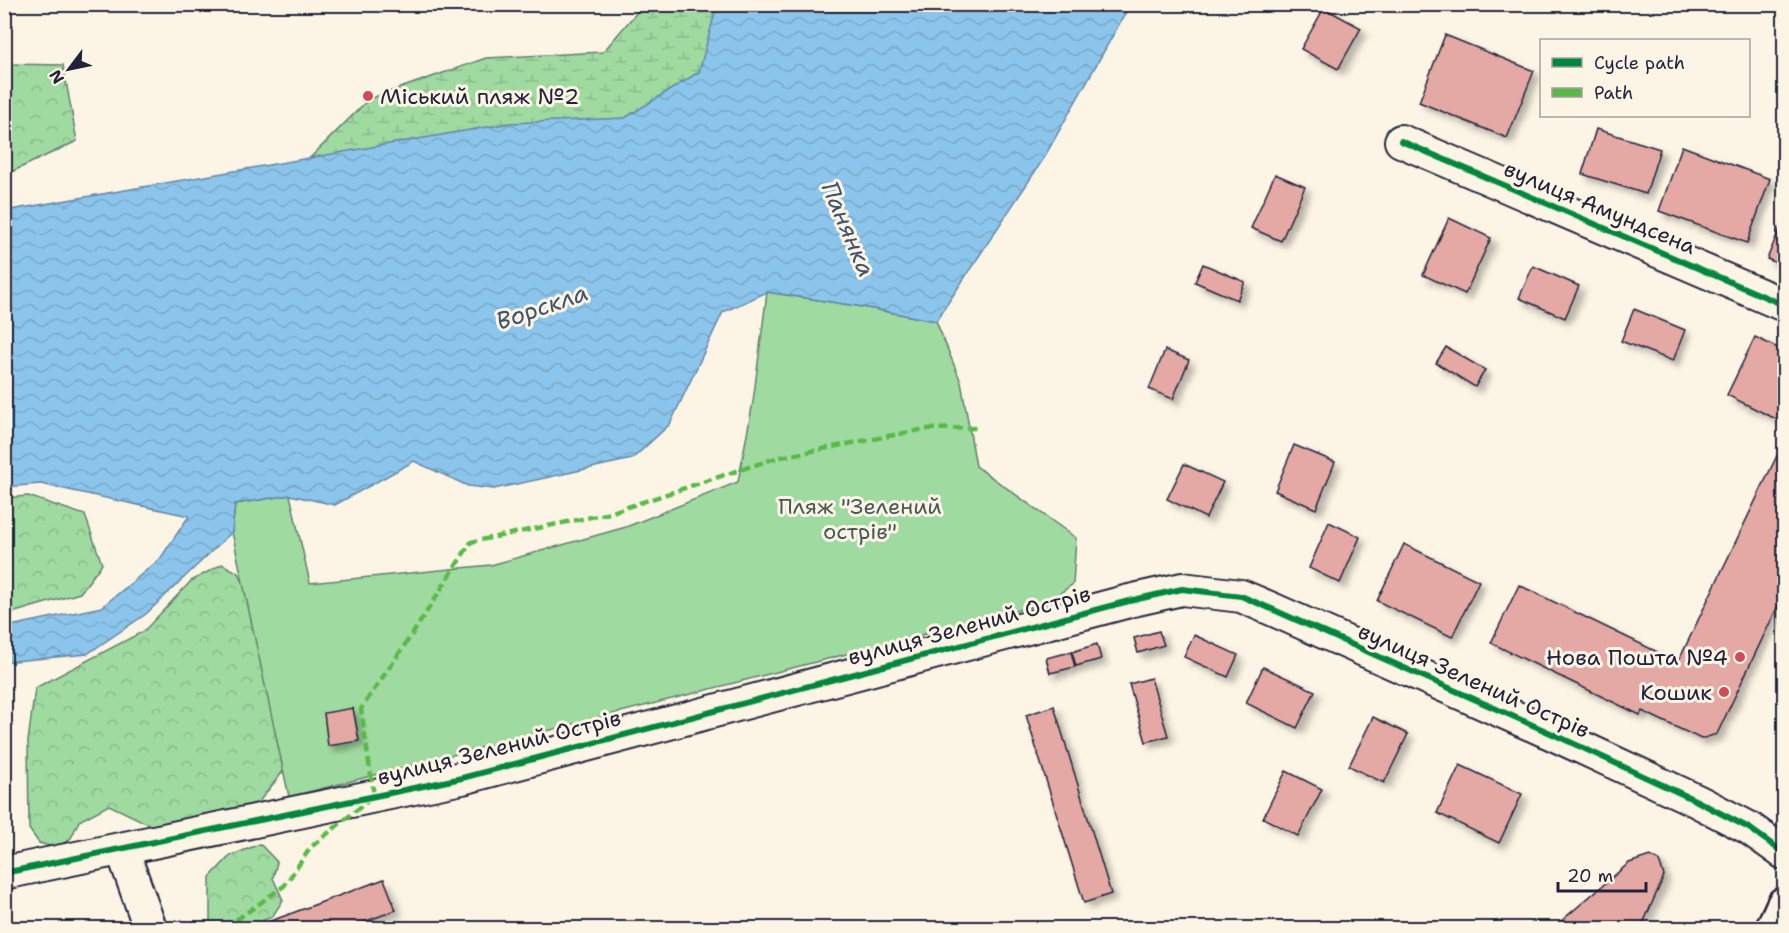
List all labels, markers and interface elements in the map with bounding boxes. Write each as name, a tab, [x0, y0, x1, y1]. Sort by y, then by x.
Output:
north arrow	[39, 39, 99, 99]
legend	[1540, 39, 1750, 117]
text: Cycle path	[1594, 51, 1685, 75]
text: N	[44, 66, 69, 88]
text: Path	[1594, 81, 1633, 105]
place label: Міський пляж №2	[380, 82, 579, 111]
marker: Міський пляж №2	[361, 89, 375, 103]
street label: вулиця Амундсена	[1499, 154, 1700, 261]
water label: Панянка	[814, 177, 882, 281]
water label: Ворскла	[492, 276, 592, 338]
park label: Пляж "Зелений острів"	[778, 492, 942, 546]
street label: вулиця Зелений Острів	[844, 579, 1094, 672]
street label: вулиця Зелений Острів	[1354, 616, 1594, 745]
place label: Нова Пошта №4	[1546, 643, 1728, 672]
marker: Нова Пошта №4	[1733, 650, 1747, 664]
place label: Кошик	[1640, 678, 1712, 707]
marker: Кошик	[1717, 685, 1731, 699]
street label: вулиця Зелений Острів	[374, 703, 624, 792]
scale bar	[1558, 855, 1646, 893]
text: 20 m	[1567, 864, 1613, 888]

